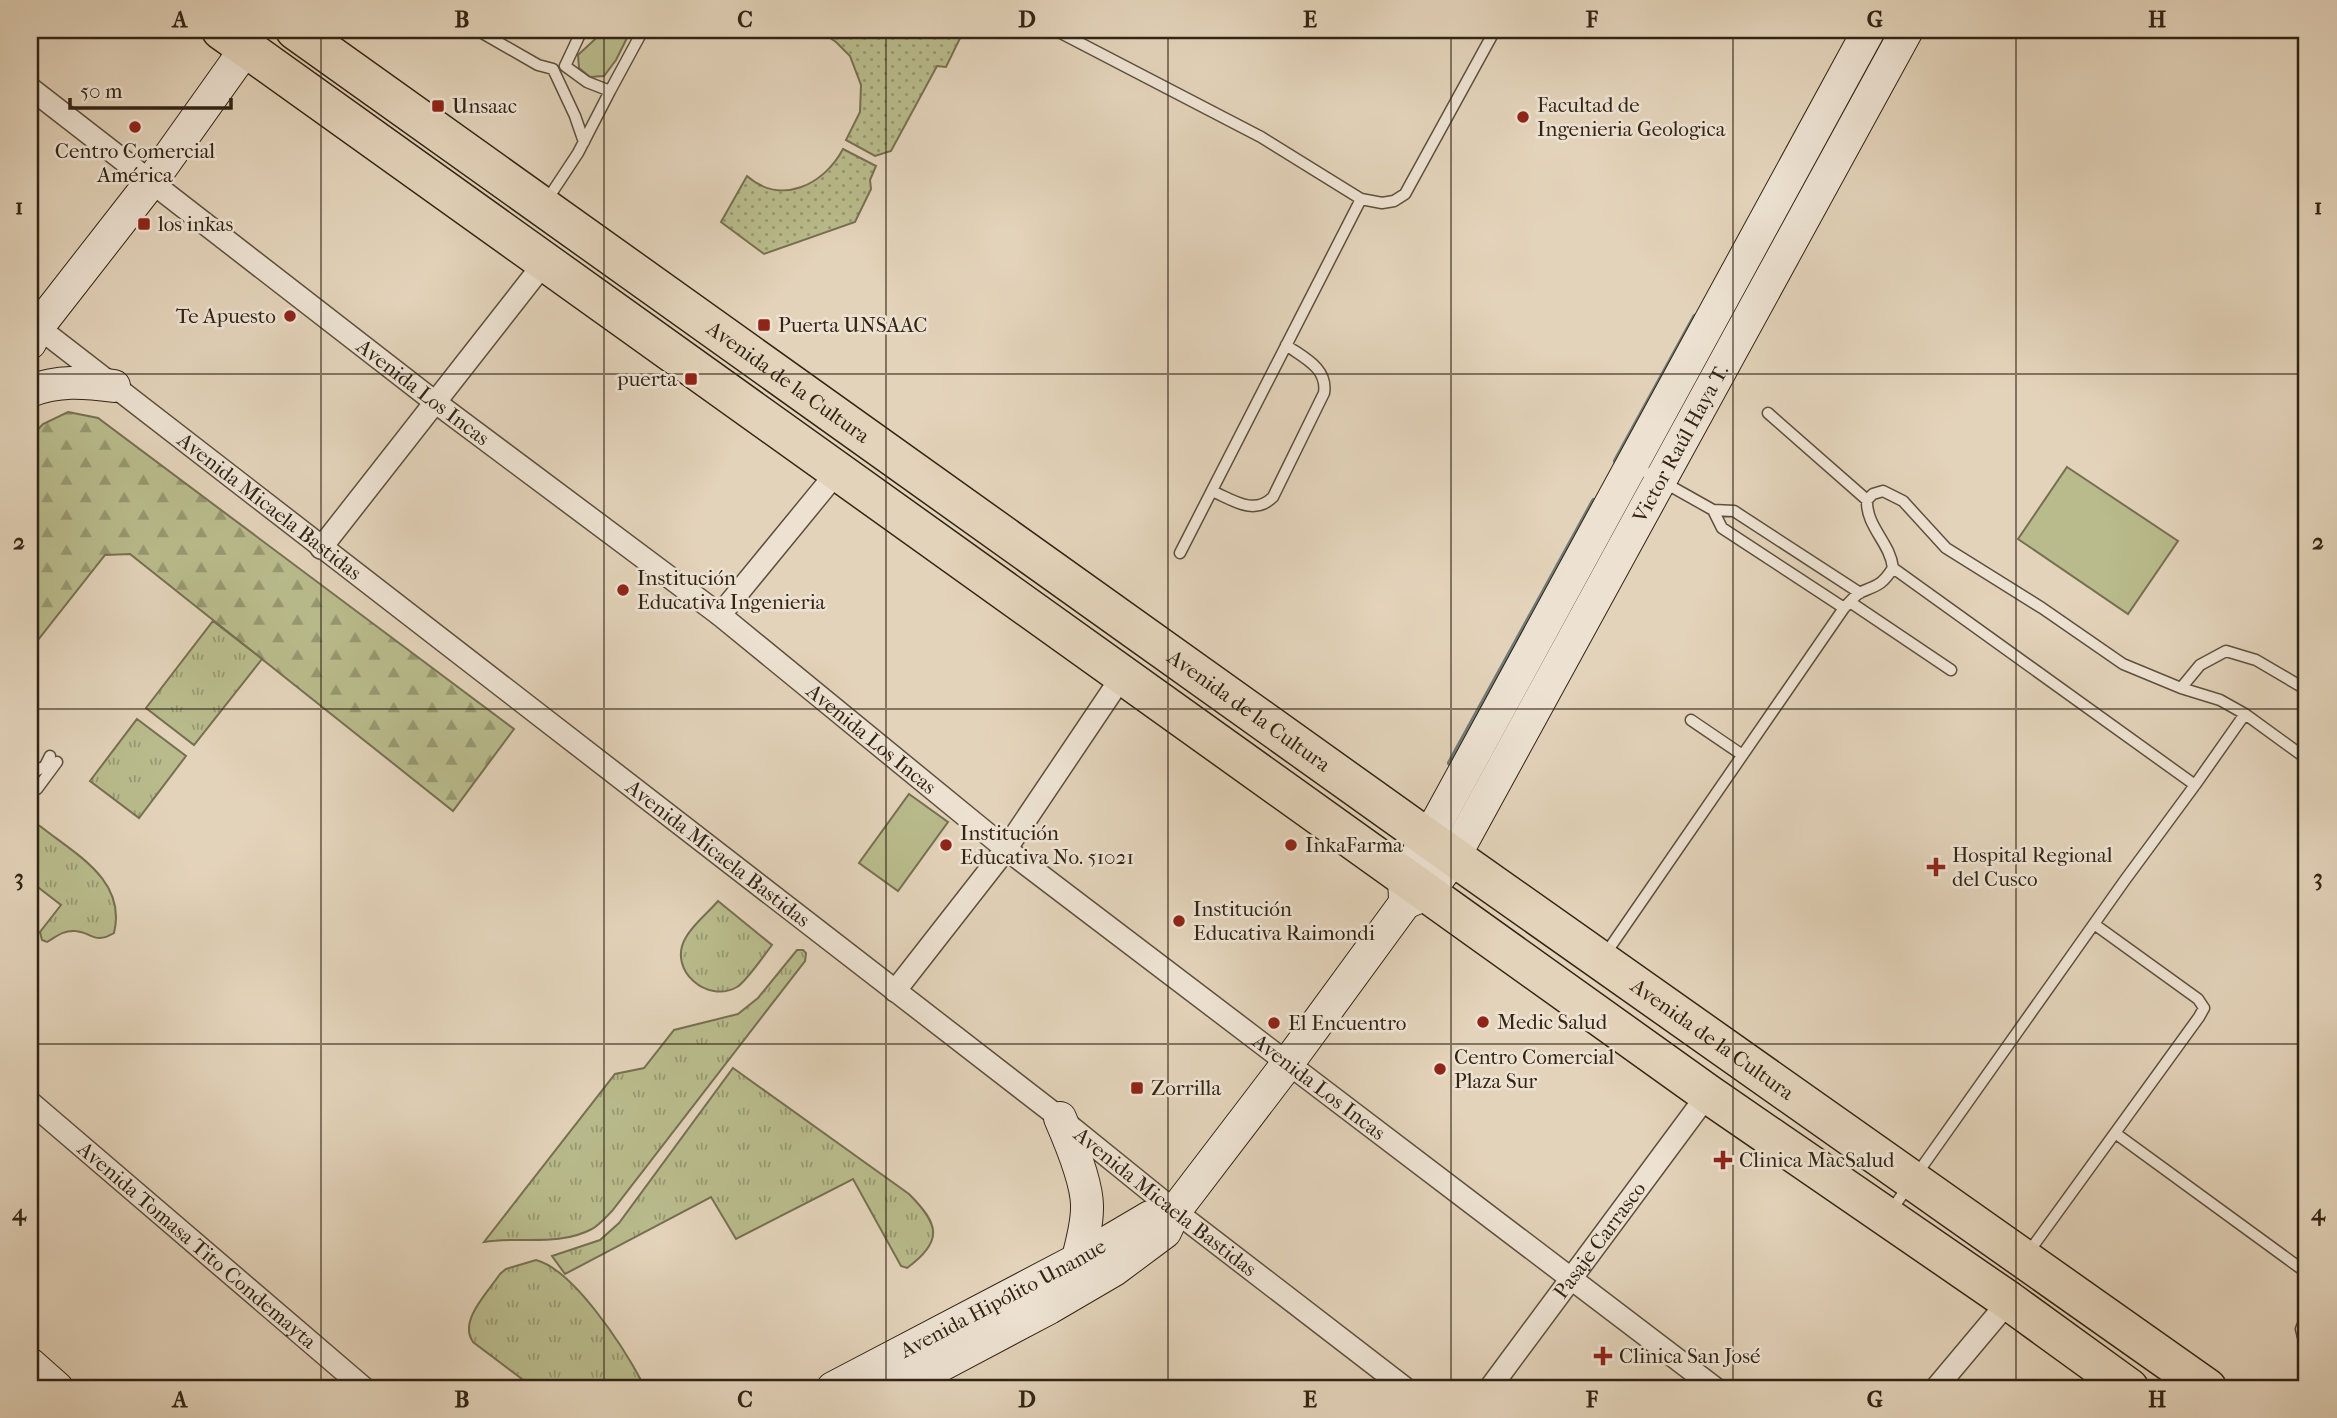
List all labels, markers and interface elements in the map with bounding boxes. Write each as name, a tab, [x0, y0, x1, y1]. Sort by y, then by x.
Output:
text: A	[171, 6, 189, 33]
text: B	[455, 6, 470, 33]
text: C	[737, 6, 753, 33]
text: D	[1018, 6, 1036, 33]
text: E	[1303, 6, 1317, 33]
text: F	[1585, 6, 1599, 33]
text: G	[1867, 6, 1883, 33]
text: H	[2148, 6, 2166, 33]
scale bar	[70, 66, 231, 110]
text: 50 m	[80, 79, 123, 103]
place label: Facultad de Ingenieria Geologica	[1537, 93, 1726, 141]
place label: Unsaac	[452, 94, 517, 118]
marker: Unsaac	[430, 98, 446, 114]
marker: Facultad de Ingenieria Geologica	[1515, 109, 1531, 125]
marker: Centro Comercial América	[127, 119, 143, 135]
place label: Centro Comercial América	[55, 139, 215, 187]
text: 1	[15, 193, 23, 220]
text: 1	[2314, 193, 2322, 220]
place label: los inkas	[157, 212, 233, 236]
marker: los inkas	[136, 216, 152, 232]
place label: Te Apuesto	[176, 304, 276, 328]
marker: Te Apuesto	[282, 308, 298, 324]
place label: Puerta UNSAAC	[778, 313, 927, 337]
street label: Avenida de la Cultura	[702, 315, 874, 448]
marker: Puerta UNSAAC	[756, 317, 772, 333]
street label: Avenida Los Incas	[351, 333, 494, 450]
street label: Victor Raúl Haya T.	[1627, 360, 1733, 527]
place label: puerta	[616, 367, 677, 391]
marker: puerta	[683, 371, 699, 387]
street label: Avenida Micaela Bastidas	[172, 427, 366, 585]
text: 2	[13, 528, 25, 555]
text: 2	[2312, 528, 2324, 555]
place label: Institución Educativa Ingenieria	[637, 566, 826, 614]
marker: Institución Educativa Ingenieria	[615, 582, 631, 598]
street label: Avenida de la Cultura	[1162, 644, 1335, 777]
street label: Avenida Los Incas	[801, 678, 941, 799]
street label: Avenida Micaela Bastidas	[621, 774, 815, 932]
place label: Institución Educativa No. 51021	[960, 821, 1134, 869]
place label: InkaFarma	[1305, 833, 1403, 857]
marker: Institución Educativa No. 51021	[938, 837, 954, 853]
marker: InkaFarma	[1283, 837, 1299, 853]
place label: Hospital Regional del Cusco	[1952, 843, 2113, 891]
marker: Hospital Regional del Cusco	[1926, 857, 1946, 877]
text: 3	[14, 864, 24, 891]
text: 3	[2313, 864, 2323, 891]
place label: Institución Educativa Raimondi	[1193, 897, 1375, 945]
marker: Institución Educativa Raimondi	[1171, 913, 1187, 929]
street label: Avenida de la Cultura	[1625, 973, 1799, 1105]
place label: Medic Salud	[1497, 1010, 1608, 1034]
place label: El Encuentro	[1288, 1011, 1406, 1035]
marker: Medic Salud	[1475, 1014, 1491, 1030]
marker: El Encuentro	[1266, 1015, 1282, 1031]
street label: Avenida Los Incas	[1247, 1028, 1390, 1145]
place label: Centro Comercial Plaza Sur	[1454, 1045, 1614, 1093]
marker: Centro Comercial Plaza Sur	[1432, 1061, 1448, 1077]
place label: Zorrilla	[1151, 1076, 1221, 1100]
marker: Zorrilla	[1129, 1080, 1145, 1096]
street label: Avenida Micaela Bastidas	[1069, 1122, 1262, 1281]
street label: Avenida Tomasa Tito Condemayta	[72, 1136, 321, 1354]
place label: Clinica MacSalud	[1739, 1148, 1895, 1172]
marker: Clinica MacSalud	[1713, 1150, 1733, 1170]
street label: Pasaje Carrasco	[1549, 1177, 1651, 1303]
text: 4	[11, 1199, 27, 1226]
text: 4	[2310, 1199, 2326, 1226]
street label: Avenida Hipólito Unanue	[895, 1234, 1110, 1363]
place label: Clinica San José	[1619, 1344, 1760, 1368]
marker: Clinica San José	[1593, 1346, 1613, 1366]
text: A	[171, 1386, 189, 1413]
text: B	[455, 1386, 470, 1413]
text: C	[737, 1386, 753, 1413]
text: D	[1018, 1386, 1036, 1413]
text: E	[1303, 1386, 1317, 1413]
text: F	[1585, 1386, 1599, 1413]
text: G	[1867, 1386, 1883, 1413]
text: H	[2148, 1386, 2166, 1413]

